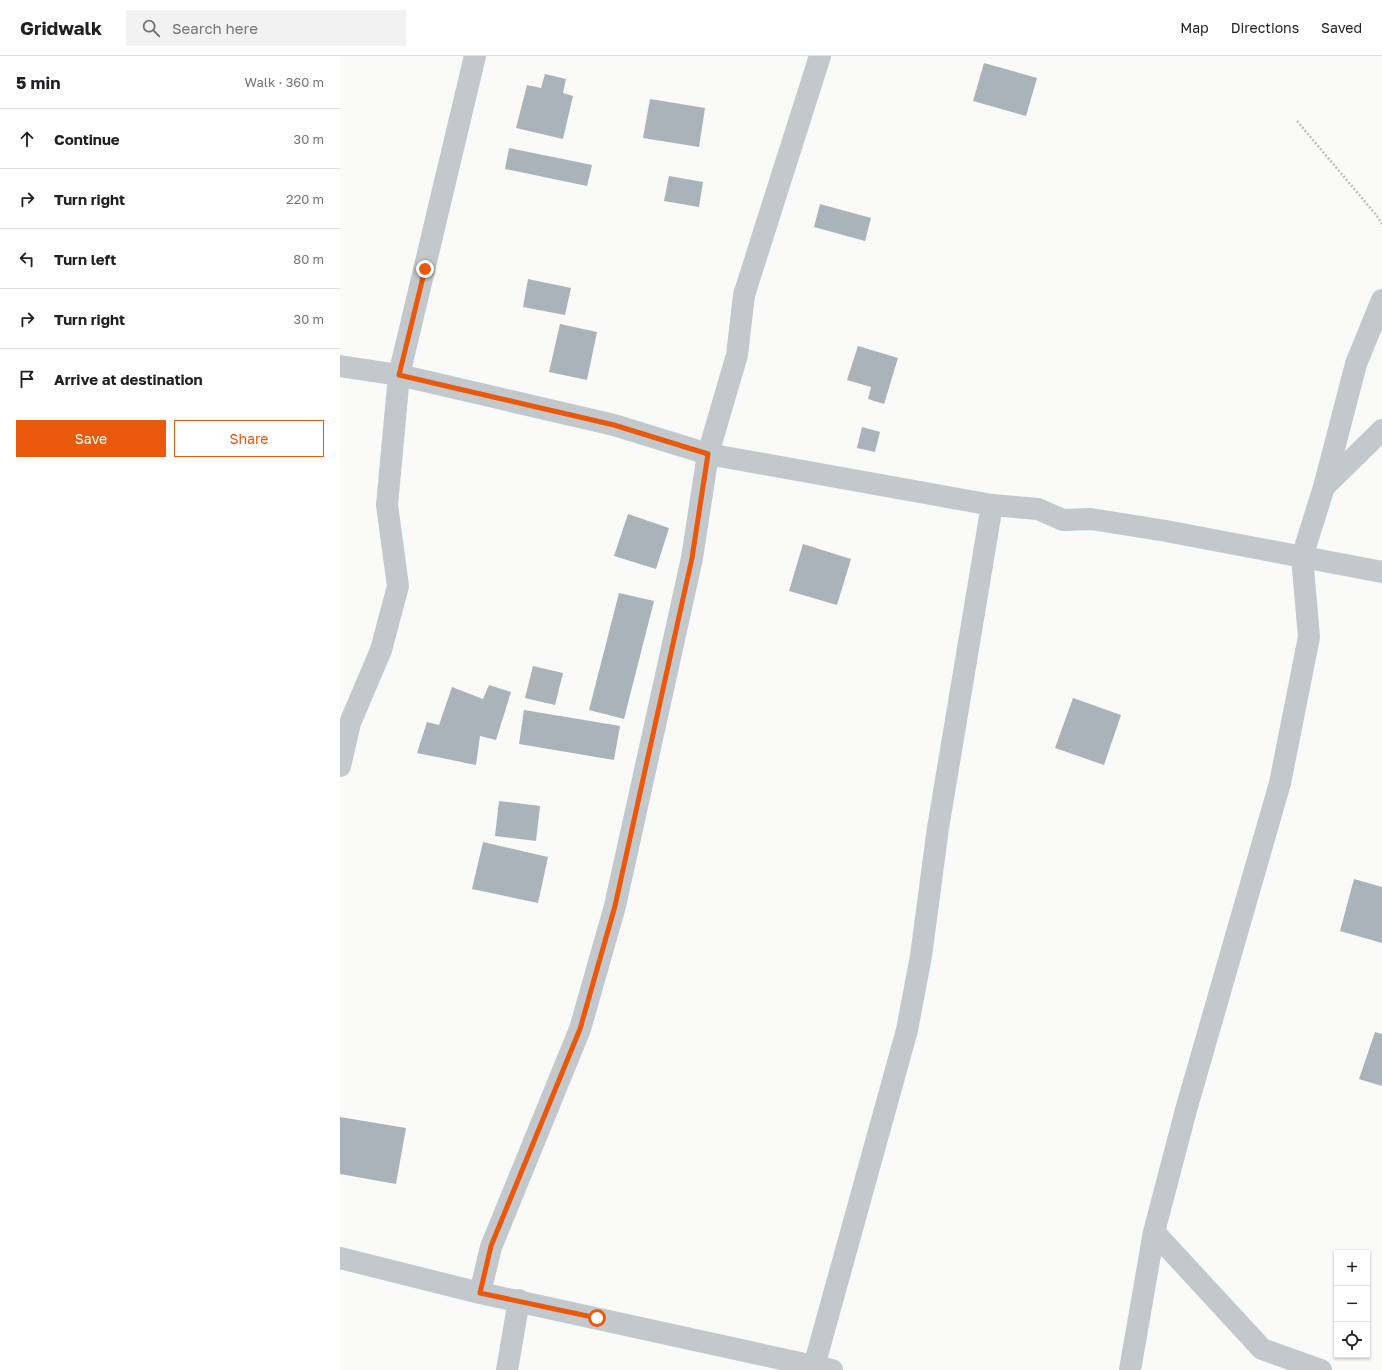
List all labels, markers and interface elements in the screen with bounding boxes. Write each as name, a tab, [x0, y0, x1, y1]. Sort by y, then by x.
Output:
search box	[126, 10, 406, 46]
text: Gridwalk	[20, 16, 102, 39]
icon: search	[140, 17, 162, 39]
text: Search here	[172, 19, 258, 37]
text: Map	[1180, 19, 1209, 36]
text: Directions	[1231, 19, 1299, 36]
text: Saved	[1321, 19, 1362, 36]
text: 5 min	[16, 72, 60, 93]
text: Walk · 360 m	[245, 74, 324, 90]
icon: ahead	[16, 128, 38, 150]
text: Continue	[54, 130, 120, 148]
text: 30 m	[294, 131, 324, 147]
icon: right	[16, 188, 38, 210]
text: Turn right	[54, 190, 125, 208]
text: 220 m	[286, 191, 324, 207]
icon: left	[16, 248, 38, 270]
text: Turn left	[54, 250, 116, 268]
text: 80 m	[293, 251, 324, 267]
route end	[416, 260, 434, 278]
icon: right	[16, 308, 38, 330]
text: Turn right	[54, 310, 125, 328]
text: 30 m	[294, 311, 324, 327]
icon: arrive	[16, 368, 38, 390]
text: Arrive at destination	[54, 370, 203, 388]
button: Save	[16, 420, 166, 457]
button: Share	[174, 420, 324, 457]
map controls	[1334, 1250, 1370, 1358]
button: +	[1334, 1250, 1370, 1286]
button: −	[1334, 1286, 1370, 1322]
route start	[588, 1309, 606, 1327]
button: locate	[1334, 1322, 1370, 1358]

